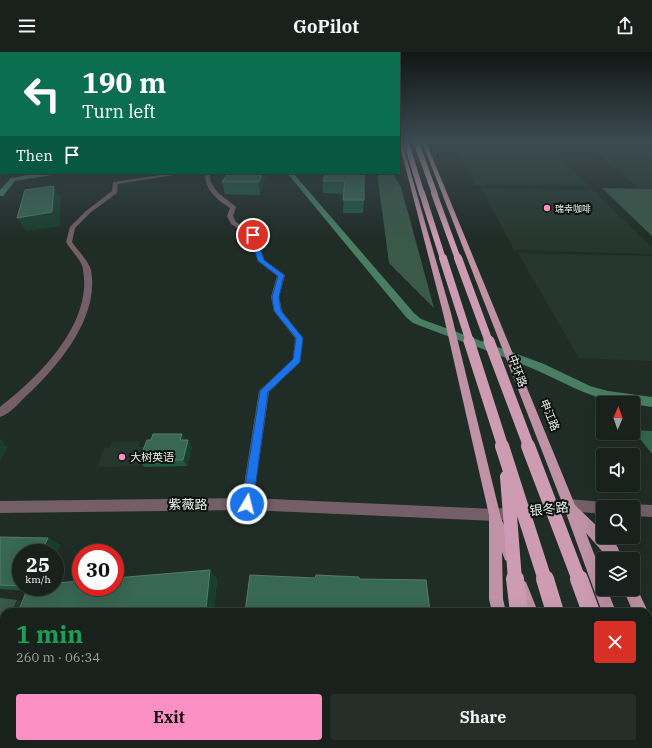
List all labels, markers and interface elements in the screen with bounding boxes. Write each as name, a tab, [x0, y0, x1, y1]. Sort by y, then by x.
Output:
icon: menu	[16, 15, 38, 37]
text: GoPilot	[293, 15, 359, 38]
icon: share	[614, 15, 636, 37]
text: 190 m	[82, 64, 166, 101]
icon: left	[16, 68, 68, 120]
text: Turn left	[82, 100, 156, 123]
icon: arrive	[61, 144, 83, 166]
text: Then	[16, 146, 53, 165]
marker: 瑞幸咖啡	[542, 203, 552, 213]
place label: 瑞幸咖啡	[555, 203, 591, 214]
pin	[236, 218, 270, 252]
icon: arrive	[242, 224, 264, 246]
street label: 中环路	[506, 353, 530, 389]
north arrow	[596, 396, 640, 440]
map controls	[596, 396, 640, 596]
street label: 申江路	[537, 397, 563, 433]
button: sound	[596, 448, 640, 492]
place label: 大树英语	[130, 450, 174, 464]
marker: 大树英语	[117, 452, 127, 462]
position arrow	[226, 483, 268, 525]
street label: 紫薇路	[168, 496, 208, 513]
street label: 银冬路	[529, 499, 569, 519]
button: search	[596, 500, 640, 544]
speed limit sign: 30	[72, 544, 124, 596]
text: 25	[26, 551, 50, 578]
button: layers	[596, 552, 640, 596]
text: km/h	[25, 573, 51, 586]
text: 1 min	[16, 618, 83, 650]
button: close	[594, 621, 636, 663]
text: 260 m · 06:34	[16, 649, 100, 666]
button: Exit	[16, 694, 322, 740]
button: Share	[330, 694, 636, 740]

